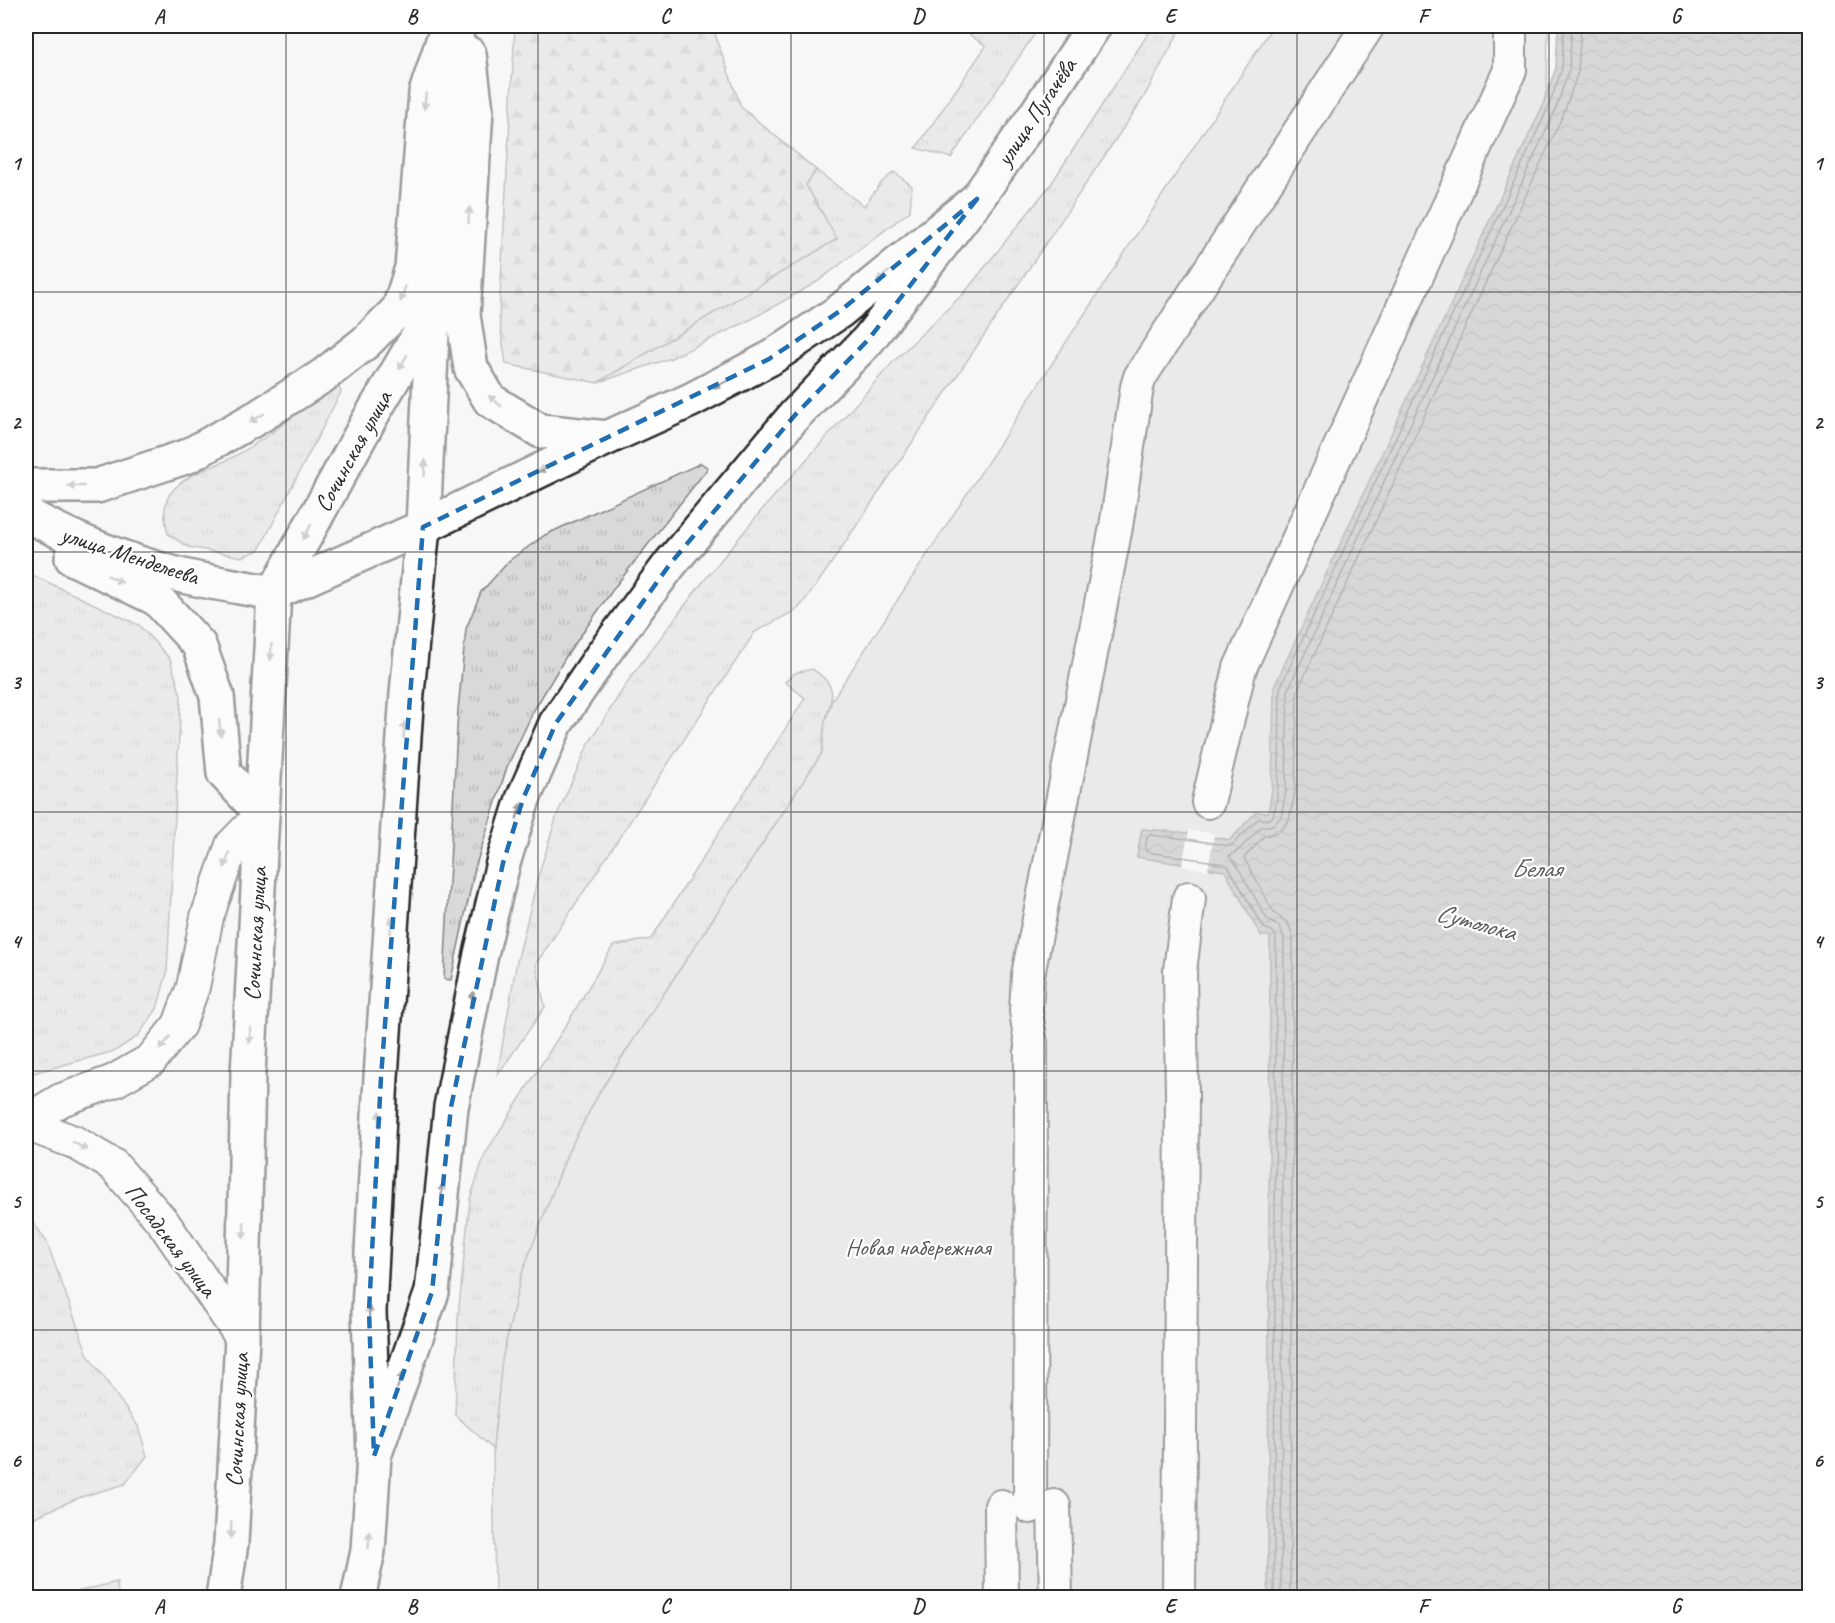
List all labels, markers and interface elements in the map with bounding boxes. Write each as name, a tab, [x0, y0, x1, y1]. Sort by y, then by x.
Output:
text: A	[154, 4, 166, 29]
text: B	[407, 4, 419, 29]
text: C	[660, 4, 672, 29]
text: D	[912, 4, 926, 29]
text: E	[1165, 4, 1179, 29]
text: F	[1418, 4, 1432, 29]
text: G	[1671, 4, 1684, 29]
street label: улица Пугачёва	[988, 51, 1084, 173]
one-way arrow	[420, 92, 430, 111]
text: 1	[12, 151, 23, 176]
text: 1	[1814, 151, 1825, 176]
one-way arrow	[465, 206, 474, 225]
one-way arrow	[876, 269, 891, 282]
one-way arrow	[398, 285, 408, 303]
one-way arrow	[398, 354, 408, 371]
one-way arrow	[712, 379, 729, 389]
street label: Сочинская улица	[307, 384, 399, 517]
one-way arrow	[487, 394, 503, 407]
text: 2	[12, 410, 23, 435]
text: 2	[1814, 410, 1825, 435]
one-way arrow	[249, 412, 265, 423]
one-way arrow	[421, 459, 430, 478]
one-way arrow	[537, 464, 554, 473]
one-way arrow	[67, 481, 86, 491]
street label: улица Менделеева	[56, 518, 204, 592]
one-way arrow	[302, 524, 312, 541]
one-way arrow	[107, 574, 124, 584]
one-way arrow	[266, 642, 275, 661]
text: 3	[12, 670, 23, 695]
text: 3	[1814, 670, 1825, 695]
one-way arrow	[215, 719, 225, 738]
one-way arrow	[400, 720, 409, 739]
one-way arrow	[515, 802, 524, 820]
one-way arrow	[221, 851, 231, 869]
water label: Белая	[1511, 852, 1565, 885]
street label: Сочинская улица	[237, 865, 274, 1002]
water label: Сутолока	[1433, 896, 1522, 949]
one-way arrow	[386, 915, 396, 934]
text: 4	[12, 929, 24, 954]
text: 4	[1814, 929, 1826, 954]
one-way arrow	[468, 990, 477, 1009]
one-way arrow	[245, 1026, 255, 1045]
one-way arrow	[159, 1035, 172, 1051]
one-way arrow	[374, 1110, 383, 1129]
one-way arrow	[72, 1141, 89, 1151]
street label: Посадская улица	[118, 1177, 224, 1304]
one-way arrow	[437, 1183, 447, 1202]
text: 5	[12, 1189, 23, 1214]
text: 5	[1814, 1189, 1825, 1214]
one-way arrow	[240, 1221, 249, 1240]
park label: Новая набережная	[846, 1232, 992, 1262]
one-way arrow	[364, 1304, 374, 1323]
street label: Сочинская улица	[219, 1351, 256, 1488]
one-way arrow	[396, 1372, 406, 1390]
text: 6	[11, 1448, 22, 1473]
text: 6	[1813, 1448, 1824, 1473]
one-way arrow	[227, 1520, 236, 1539]
one-way arrow	[365, 1531, 374, 1550]
text: A	[154, 1594, 166, 1619]
text: B	[407, 1594, 419, 1619]
text: C	[660, 1594, 672, 1619]
text: D	[912, 1594, 926, 1619]
text: E	[1165, 1594, 1179, 1619]
text: F	[1418, 1594, 1432, 1619]
text: G	[1671, 1594, 1684, 1619]

